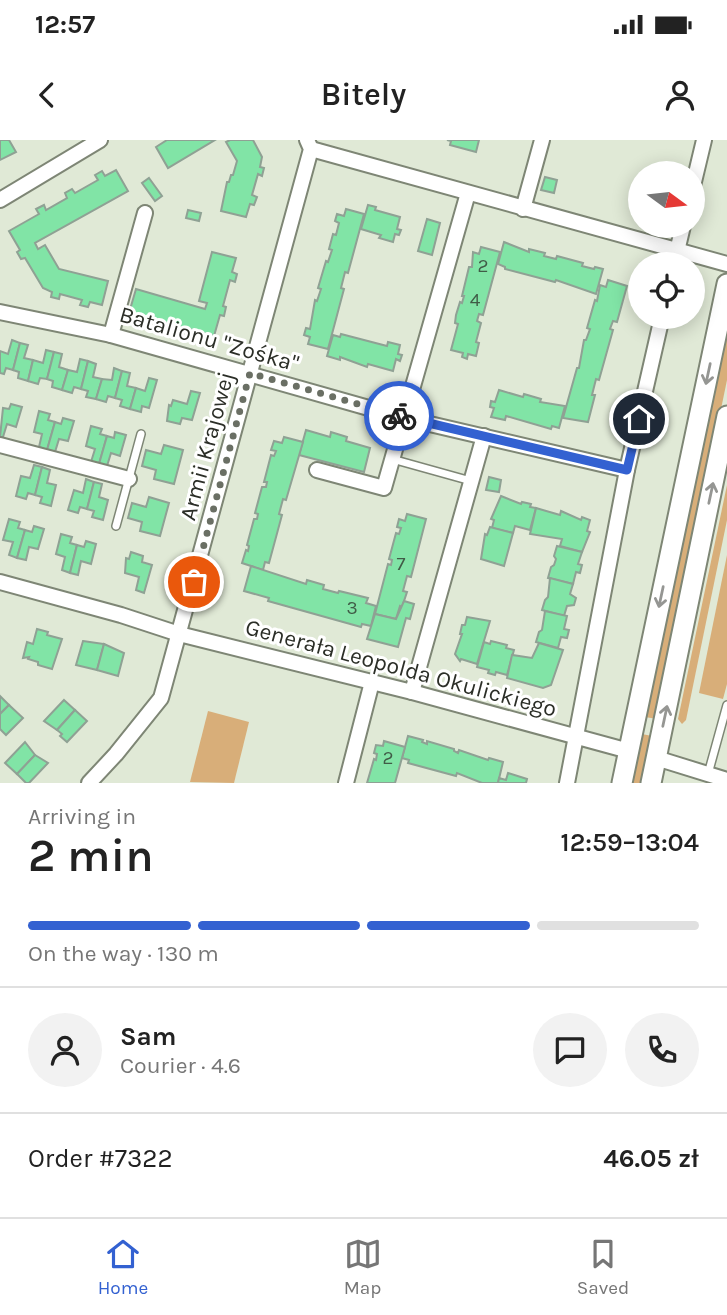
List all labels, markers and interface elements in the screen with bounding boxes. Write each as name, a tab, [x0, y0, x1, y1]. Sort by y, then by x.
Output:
text: 12:57	[35, 9, 95, 40]
icon: back	[28, 76, 66, 114]
text: Bitely	[321, 76, 406, 113]
icon: person	[661, 76, 699, 114]
north arrow	[628, 161, 705, 238]
map controls	[628, 161, 705, 329]
button: locate	[628, 252, 705, 329]
house number: 2	[477, 255, 489, 277]
house number: 4	[470, 289, 481, 311]
street label: Batalionu "Zośka"	[116, 300, 302, 378]
one-way arrow	[700, 362, 714, 385]
street label: Armii Krajowej	[174, 369, 240, 523]
courier	[364, 381, 434, 451]
pin	[609, 389, 669, 449]
icon: bike	[380, 397, 418, 435]
icon: home	[620, 400, 658, 438]
one-way arrow	[704, 482, 718, 505]
pin	[164, 552, 224, 612]
house number: 7	[397, 553, 406, 575]
icon: bag	[175, 563, 213, 601]
one-way arrow	[654, 585, 668, 608]
house number: 3	[346, 597, 358, 619]
street label: Generała Leopolda Okulickiego	[242, 613, 560, 723]
one-way arrow	[658, 705, 672, 728]
house number: 2	[382, 747, 394, 769]
text: Arriving in	[28, 803, 136, 830]
text: 12:59–13:04	[561, 827, 699, 858]
text: 2 min	[28, 829, 154, 883]
text: On the way · 130 m	[28, 940, 219, 967]
button: person	[28, 1013, 102, 1087]
button: chat	[533, 1013, 607, 1087]
button: phone	[625, 1013, 699, 1087]
text: Sam	[120, 1021, 176, 1052]
text: Courier · 4.6	[120, 1052, 241, 1079]
text: Order #7322	[28, 1143, 172, 1174]
text: 46.05 zł	[603, 1143, 699, 1174]
tab: Home	[98, 1235, 148, 1299]
tab: Map	[344, 1235, 382, 1299]
tab: Saved	[577, 1235, 629, 1299]

